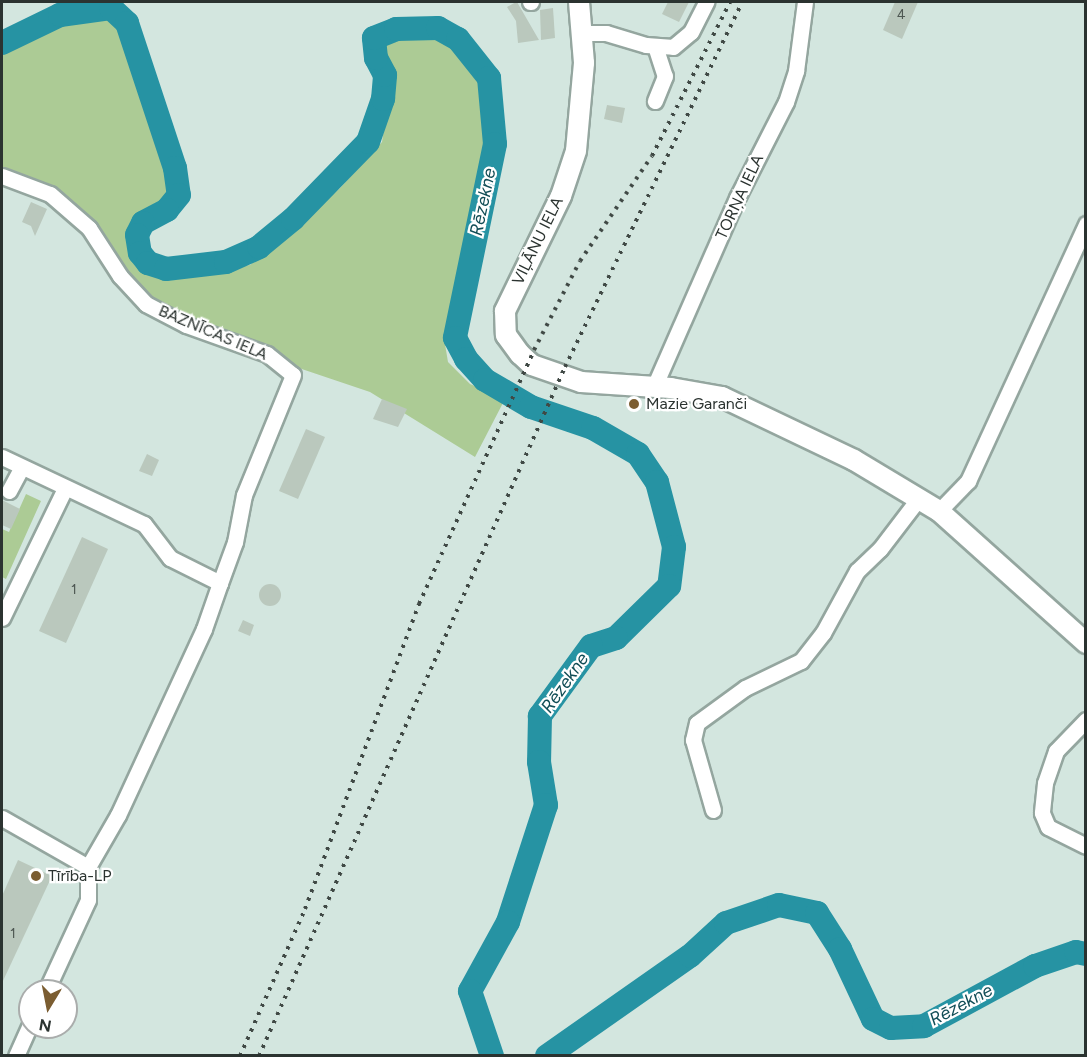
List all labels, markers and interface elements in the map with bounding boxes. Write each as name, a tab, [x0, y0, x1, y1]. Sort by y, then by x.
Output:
house number: 4	[897, 7, 905, 23]
street label: TORŅA IELA	[712, 152, 768, 242]
water label: Rēzekne	[465, 166, 501, 238]
street label: VIĻĀNU IELA	[509, 194, 567, 288]
street label: BAZNĪCAS IELA	[156, 301, 270, 365]
place label: Mazie Garanči	[646, 394, 747, 414]
marker: Mazie Garanči	[627, 397, 641, 411]
house number: 1	[71, 582, 77, 598]
water label: Rēzekne	[537, 649, 593, 717]
place label: Tīrība-LP	[48, 866, 111, 886]
marker: Tīrība-LP	[29, 869, 43, 883]
house number: 1	[10, 926, 16, 942]
north arrow	[18, 979, 78, 1039]
water label: Rēzekne	[926, 979, 996, 1031]
text: N	[37, 1015, 53, 1036]

